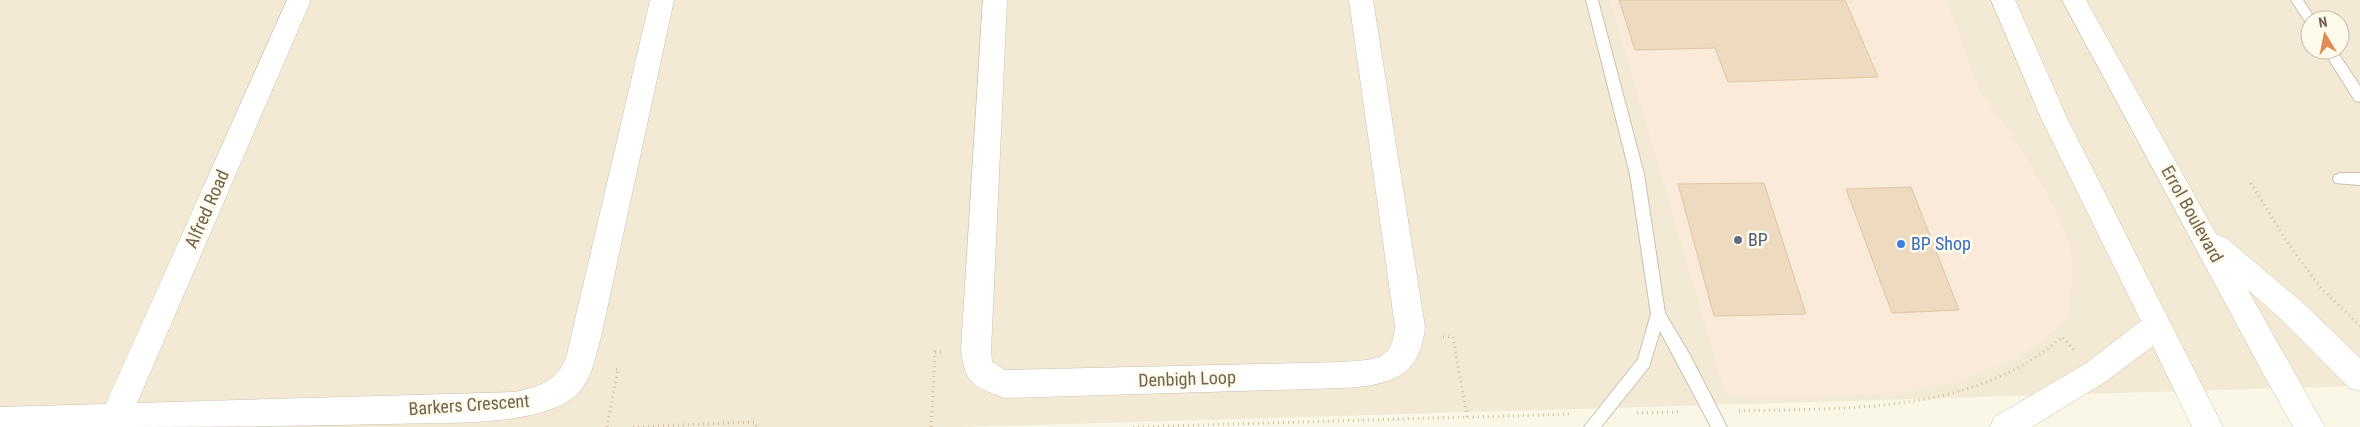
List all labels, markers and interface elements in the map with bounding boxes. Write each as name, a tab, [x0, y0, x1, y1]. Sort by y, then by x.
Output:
north arrow	[2300, 10, 2350, 60]
text: N	[2317, 14, 2328, 31]
street label: Errol Boulevard	[2157, 162, 2228, 266]
street label: Alfred Road	[180, 167, 233, 251]
place label: BP	[1748, 229, 1768, 250]
place label: BP Shop	[1911, 233, 1971, 254]
marker: BP	[1732, 234, 1744, 246]
marker: BP Shop	[1895, 238, 1907, 250]
street label: Denbigh Loop	[1138, 366, 1236, 391]
street label: Barkers Crescent	[408, 390, 530, 419]

